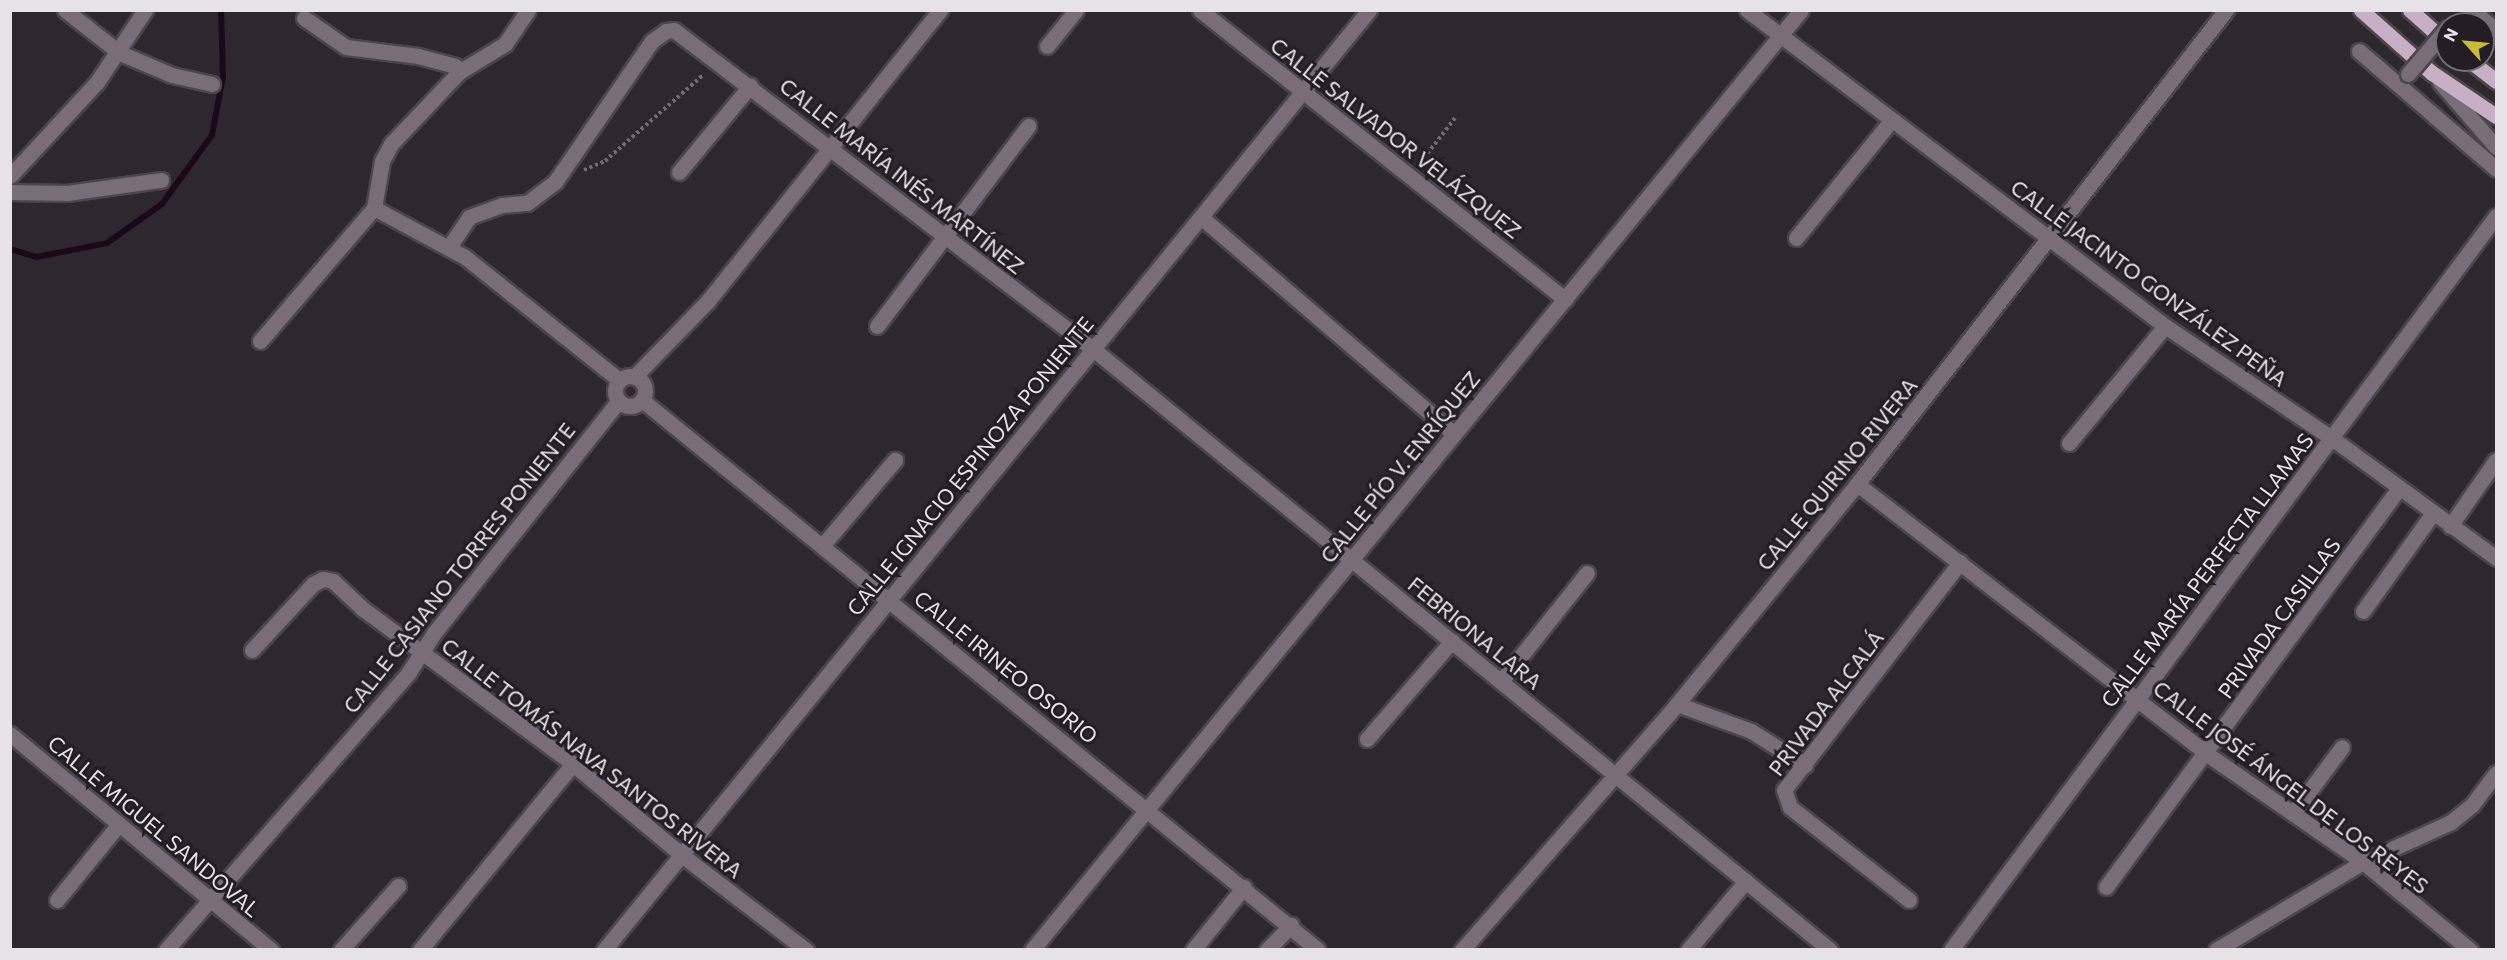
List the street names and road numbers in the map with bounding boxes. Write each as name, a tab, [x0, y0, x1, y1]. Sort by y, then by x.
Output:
street label: CALLE SALVADOR VELÁZQUEZ	[1266, 32, 1526, 244]
street label: CALLE MARÍA INÉS MARTÍNEZ	[775, 73, 1029, 279]
street label: CALLE JACINTO GONZÁLEZ PEÑA	[2006, 174, 2292, 392]
street label: CALLE IGNACIO ESPINOZA PONIENTE	[842, 312, 1098, 620]
street label: CALLE PÍO V. ENRÍQUEZ	[1315, 366, 1485, 568]
street label: CALLE QUIRINO RIVERA	[1752, 373, 1922, 575]
street label: CALLE CASIANO TORRES PONIENTE	[338, 418, 580, 718]
street label: CALLE MARÍA PERFECTA LLAMAS	[2096, 428, 2318, 712]
street label: PRIVADA CASILLAS	[2212, 533, 2346, 703]
street label: FEBRIONA LARA	[1403, 571, 1547, 695]
street label: CALLE IRINEO OSORIO	[909, 585, 1103, 749]
street label: PRIVADA ALCALÁ	[1763, 625, 1889, 781]
street label: CALLE TOMÁS NAVA SANTOS RIVERA	[437, 633, 747, 883]
street label: CALLE JOSÉ ÁNGEL DE LOS REYES	[2149, 675, 2433, 899]
street label: CALLE MIGUEL SANDOVAL	[43, 730, 265, 922]

